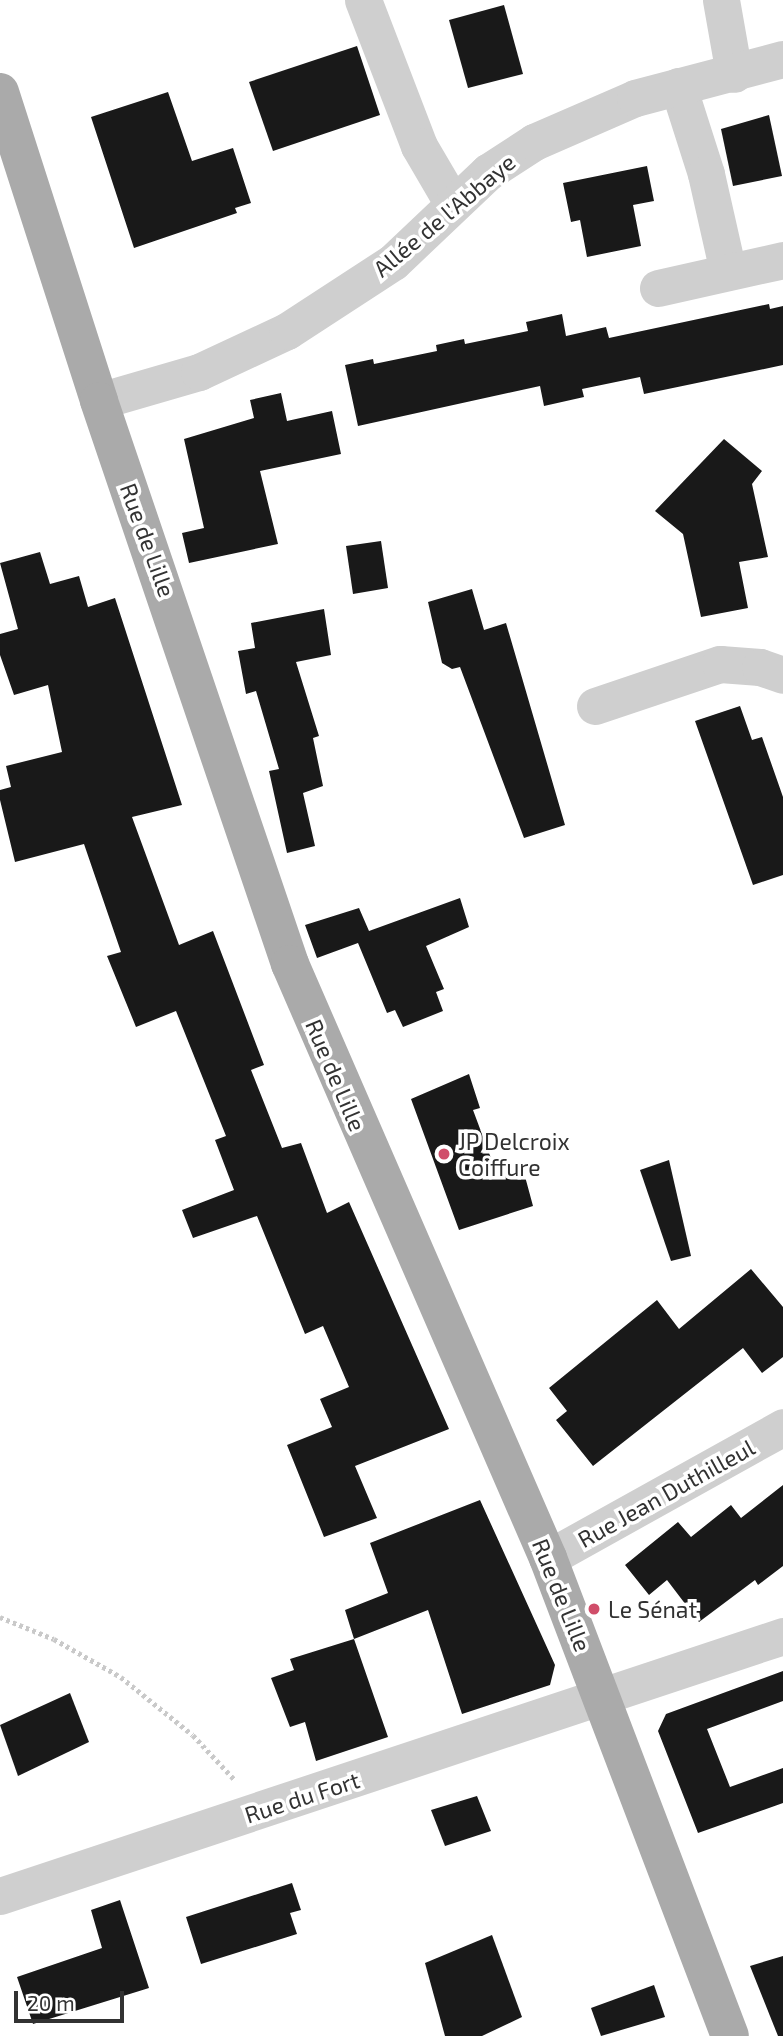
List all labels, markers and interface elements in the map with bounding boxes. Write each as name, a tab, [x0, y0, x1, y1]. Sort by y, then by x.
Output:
street label: Allée de l'Abbaye	[368, 148, 520, 282]
street label: Rue de Lille	[115, 479, 181, 601]
street label: Rue de Lille	[300, 1015, 372, 1135]
place label: JP Delcroix Coiffure	[458, 1127, 570, 1181]
marker: JP Delcroix Coiffure	[436, 1146, 452, 1162]
street label: Rue Jean Duthilleul	[573, 1433, 759, 1553]
street label: Rue de Lille	[527, 1535, 597, 1655]
place label: Le Sénat	[608, 1595, 697, 1623]
marker: Le Sénat	[586, 1601, 602, 1617]
street label: Rue du Fort	[241, 1765, 363, 1829]
scale bar	[18, 1976, 128, 2020]
text: 20 m	[27, 1990, 75, 2015]

